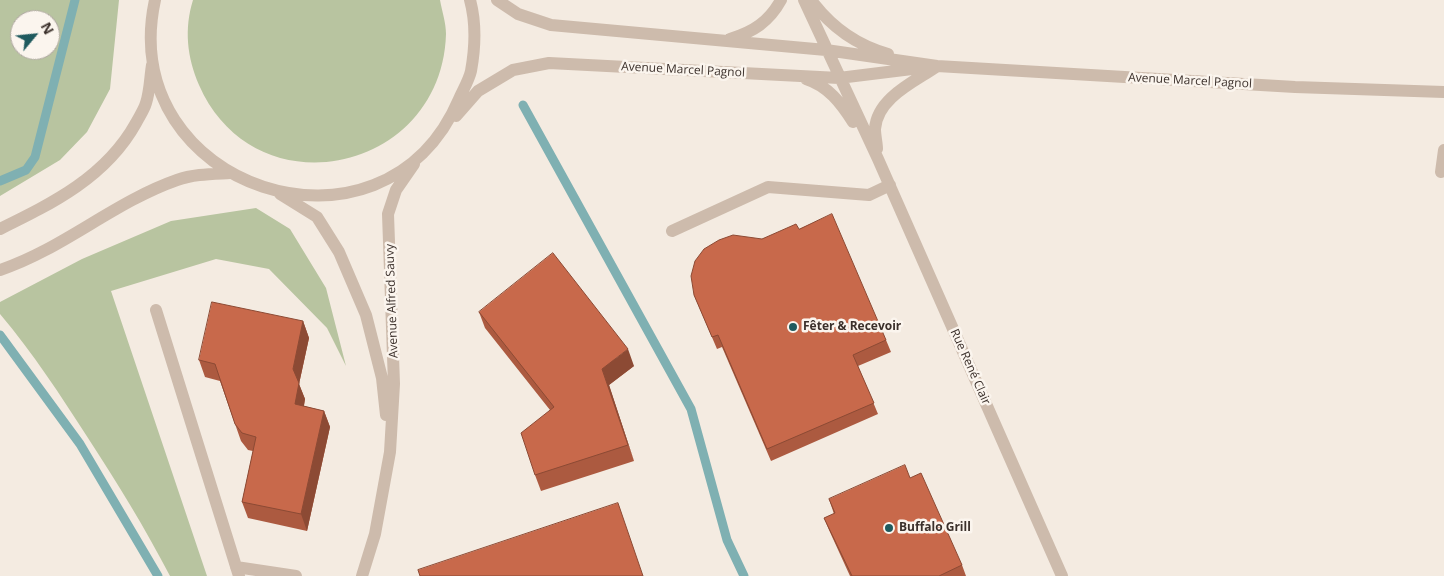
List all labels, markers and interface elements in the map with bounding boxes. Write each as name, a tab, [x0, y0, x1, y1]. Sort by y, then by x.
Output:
north arrow	[10, 10, 60, 60]
text: N	[37, 19, 59, 38]
street label: Avenue Marcel Pagnol	[621, 60, 745, 80]
street label: Avenue Marcel Pagnol	[1128, 71, 1252, 91]
street label: Avenue Alfred Sauvy	[383, 244, 401, 358]
place label: Fêter & Recevoir	[803, 320, 901, 334]
marker: Fêter & Recevoir	[787, 321, 799, 333]
street label: Rue René Clair	[947, 327, 993, 407]
place label: Buffalo Grill	[899, 521, 971, 535]
marker: Buffalo Grill	[883, 522, 895, 534]

